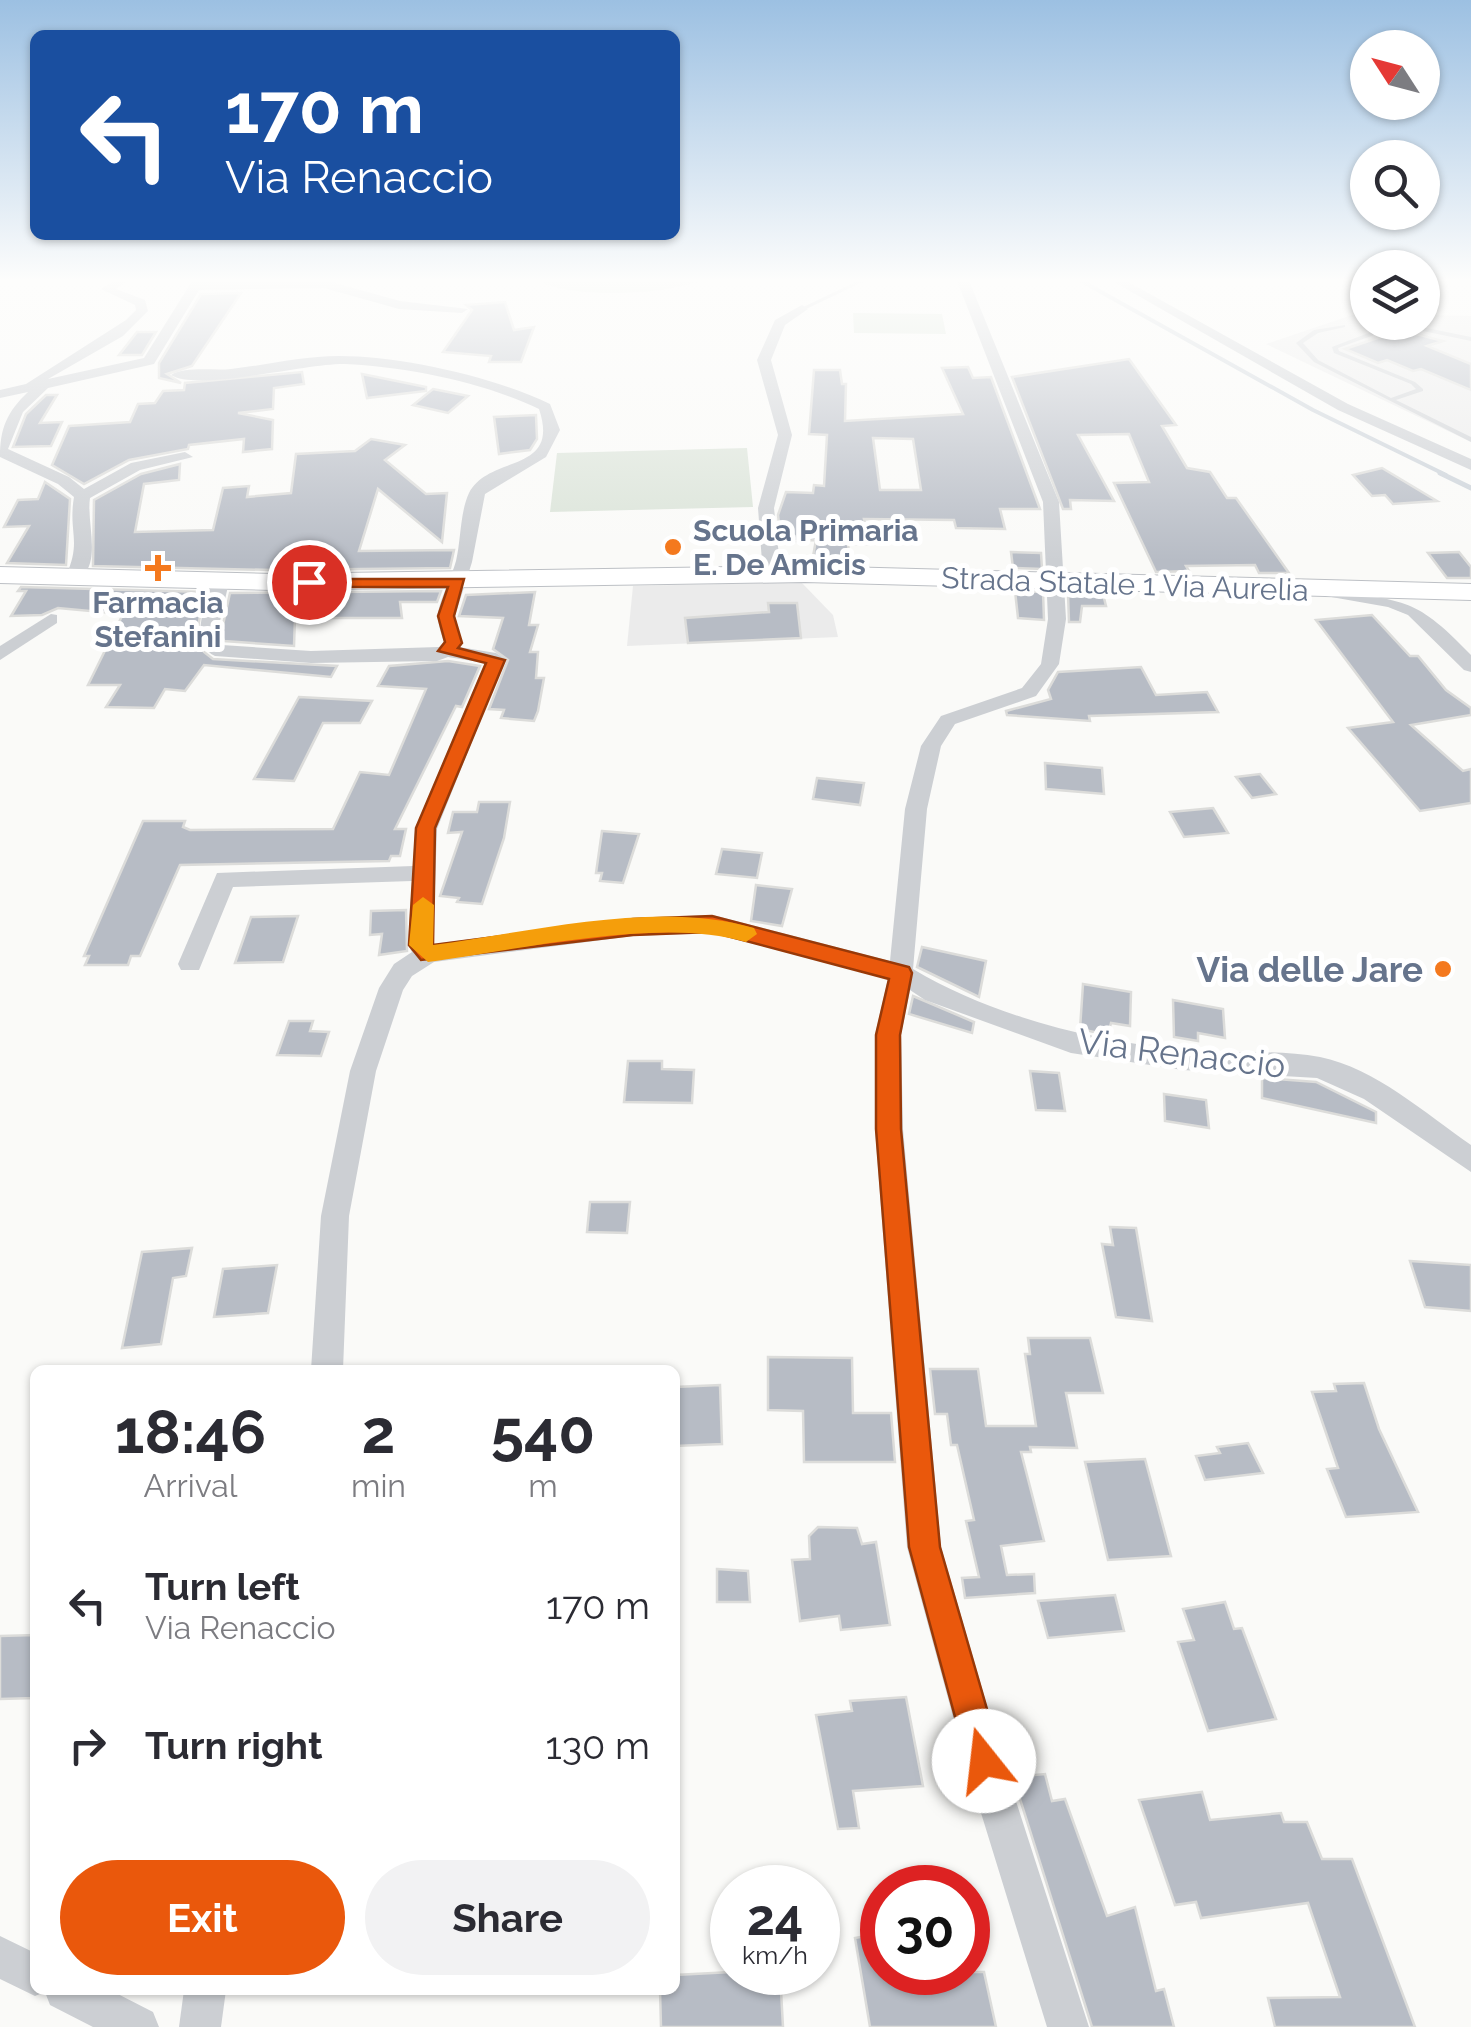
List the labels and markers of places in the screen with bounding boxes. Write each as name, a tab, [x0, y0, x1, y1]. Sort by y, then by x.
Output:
place label: Scuola Primaria E. De Amicis	[693, 513, 919, 582]
marker: Scuola Primaria E. De Amicis	[662, 536, 684, 558]
pin	[267, 540, 352, 625]
marker: Farmacia Stefanini	[147, 557, 169, 579]
place label: Farmacia Stefanini	[92, 585, 224, 654]
place label: Via delle Jare	[1197, 949, 1423, 990]
marker: Via delle Jare	[1432, 958, 1454, 980]

